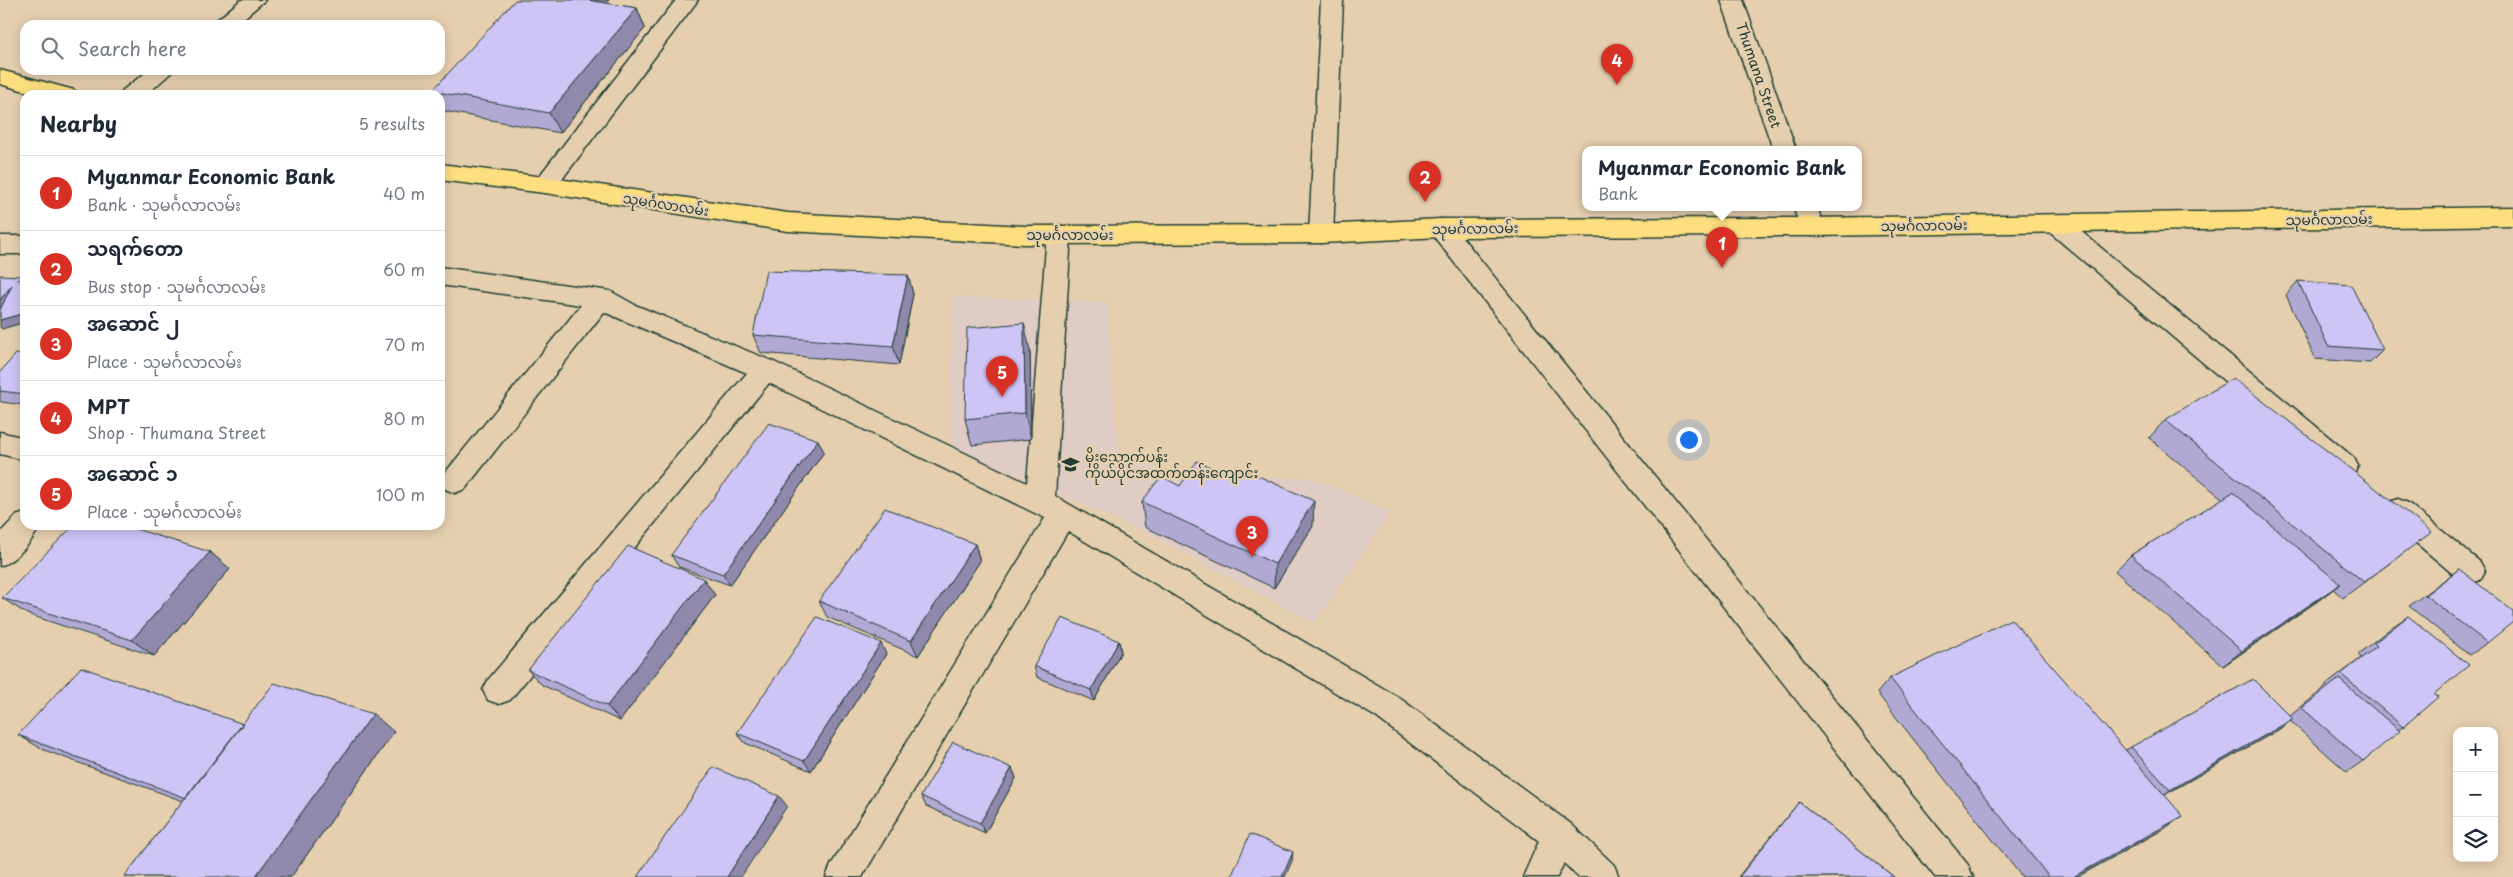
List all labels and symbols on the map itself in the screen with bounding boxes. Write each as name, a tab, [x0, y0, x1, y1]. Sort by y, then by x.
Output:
street label: Thumana Street	[1731, 19, 1787, 131]
pin: 4	[1601, 44, 1633, 85]
pin: 2	[1409, 161, 1441, 202]
street label: သုမင်္ဂလာလမ်း	[621, 187, 711, 223]
street label: သုမင်္ဂလာလမ်း	[2285, 208, 2373, 232]
street label: သုမင်္ဂလာလမ်း	[1880, 214, 1968, 238]
street label: သုမင်္ဂလာလမ်း	[1431, 217, 1519, 241]
street label: သုမင်္ဂလာလမ်း	[1027, 224, 1113, 247]
pin: 1	[1706, 227, 1738, 268]
pin: 5	[986, 356, 1018, 397]
your location	[1676, 427, 1702, 453]
place label: မိုးသောက်ပန်း ကိုယ်ပိုင်အထက်တန်းကျောင်း	[1085, 446, 1258, 485]
school or university icon: မိုးသောက်ပန်း ကိုယ်ပိုင်အထက်တန်းကျောင်း	[1061, 454, 1081, 474]
pin: 3	[1236, 516, 1268, 557]

